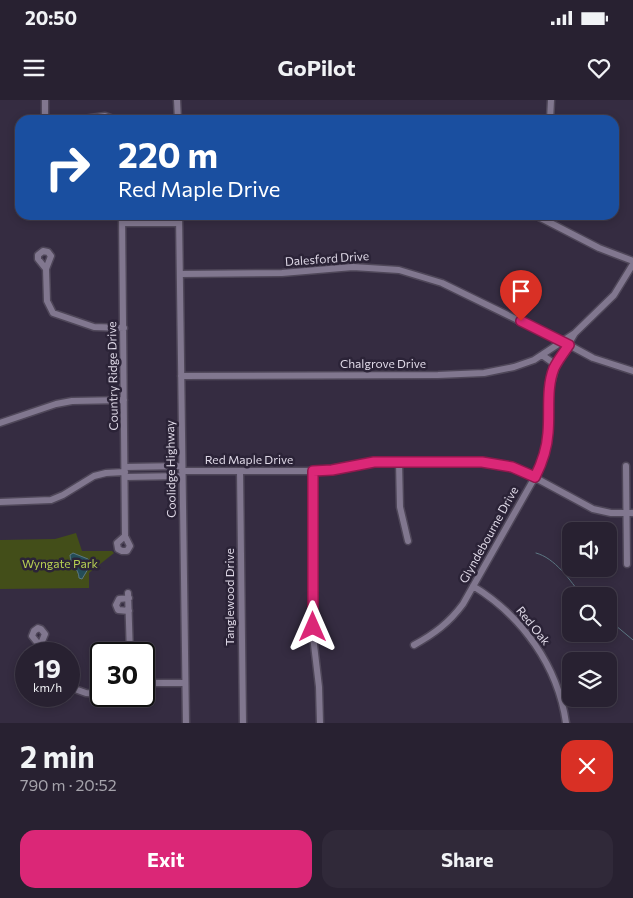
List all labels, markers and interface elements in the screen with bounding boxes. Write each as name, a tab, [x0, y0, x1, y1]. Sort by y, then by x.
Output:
text: 20:50	[25, 6, 77, 29]
icon: menu	[20, 54, 48, 82]
text: GoPilot	[278, 54, 355, 81]
icon: heart	[585, 54, 613, 82]
text: 220 m	[118, 132, 218, 175]
icon: right	[35, 135, 100, 200]
text: Red Maple Drive	[118, 175, 280, 202]
street label: Dalesford Drive	[284, 248, 369, 268]
pin	[500, 270, 542, 321]
icon: arrive	[507, 277, 535, 305]
street label: Country Ridge Drive	[104, 321, 120, 431]
street label: Chalgrove Drive	[340, 356, 426, 370]
street label: Coolidge Highway	[162, 420, 178, 518]
street label: Red Maple Drive	[205, 452, 293, 466]
street label: Glyndebourne Drive	[456, 484, 521, 585]
map controls	[562, 522, 617, 707]
button: sound	[562, 522, 617, 577]
street label: Tanglewood Drive	[222, 548, 236, 646]
park label: Wyngate Park	[22, 556, 99, 570]
button: search	[562, 587, 617, 642]
position arrow	[286, 600, 338, 652]
street label: Red Oak	[514, 603, 554, 648]
speed limit sign: 30	[90, 642, 155, 707]
button: layers	[562, 652, 617, 707]
text: 19	[34, 653, 61, 683]
text: km/h	[33, 680, 62, 694]
text: 2 min	[20, 737, 95, 774]
button: close	[561, 740, 613, 792]
text: 790 m · 20:52	[20, 775, 117, 794]
button: Exit	[20, 830, 312, 888]
button: Share	[322, 830, 613, 888]

